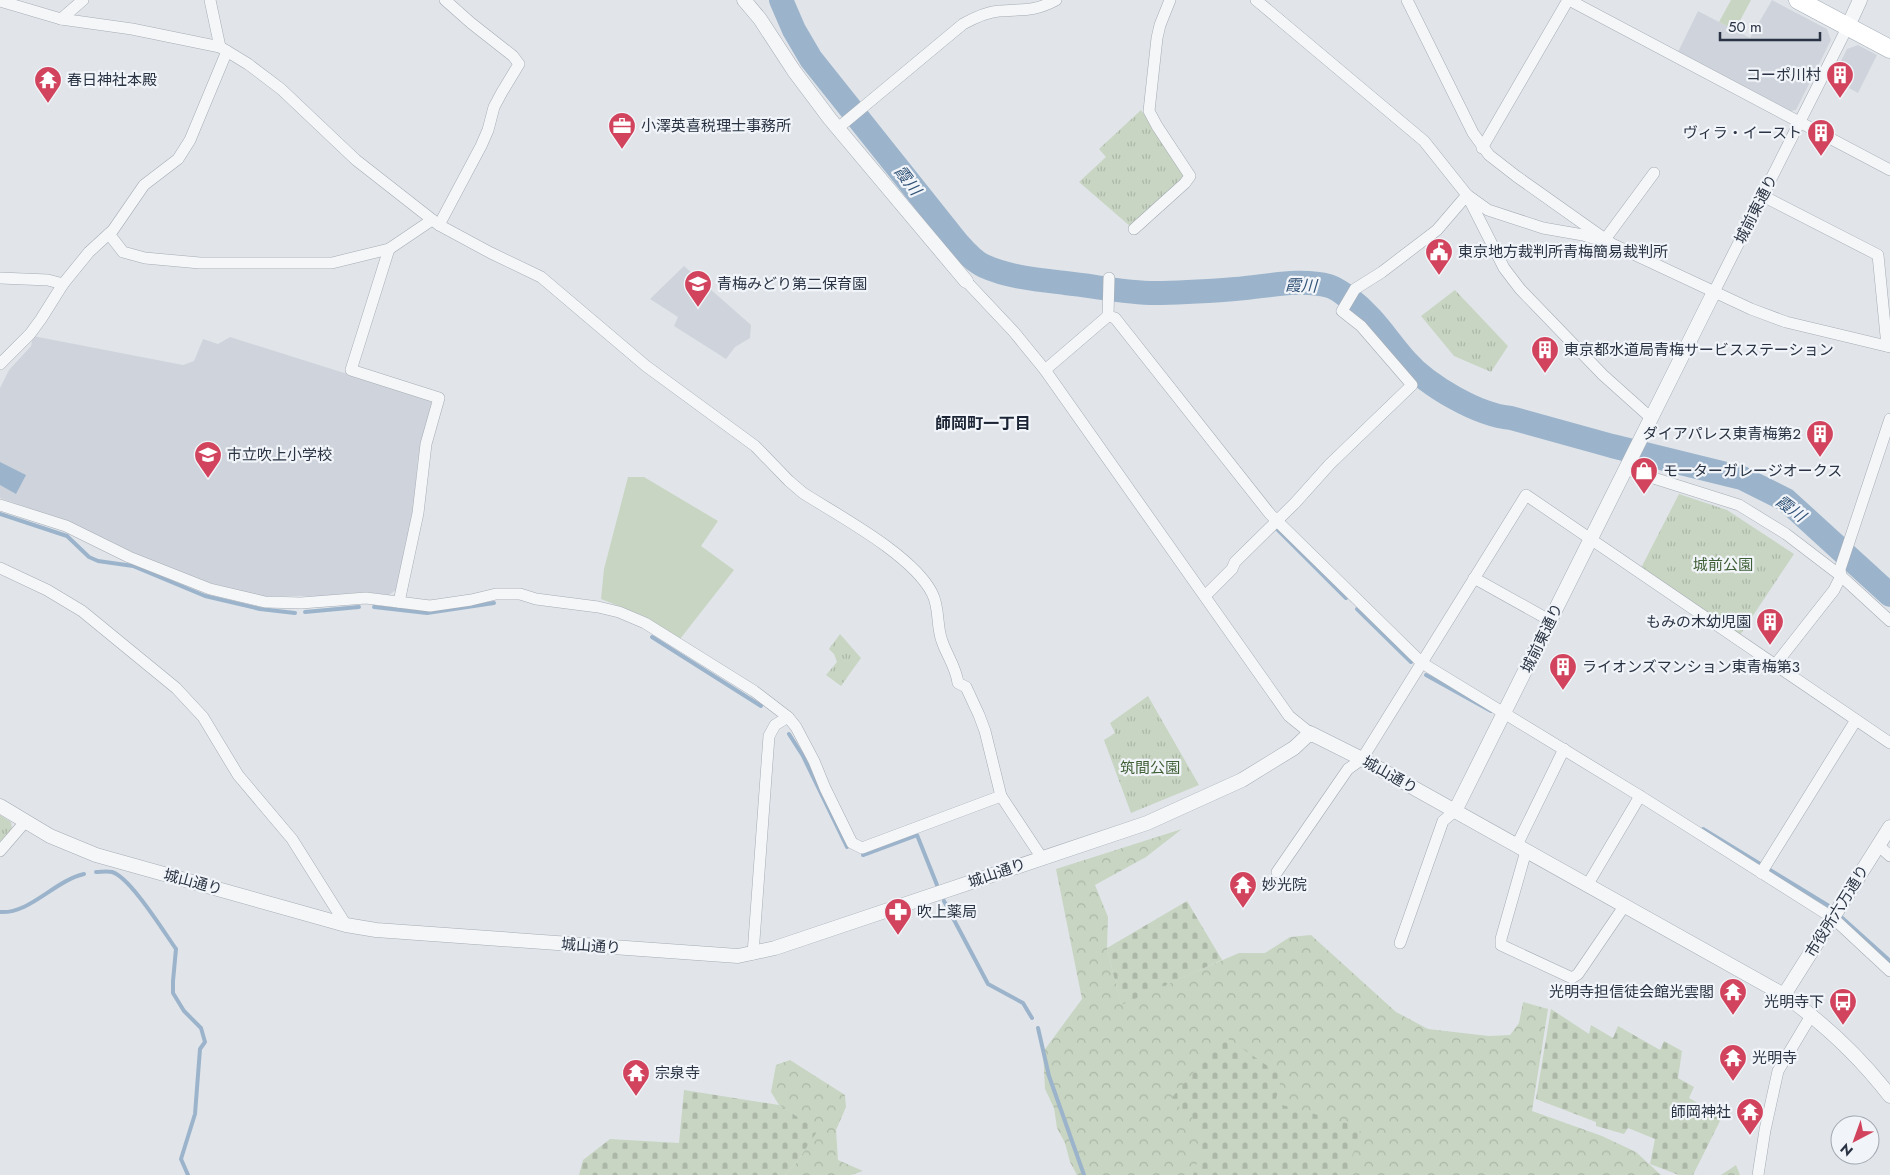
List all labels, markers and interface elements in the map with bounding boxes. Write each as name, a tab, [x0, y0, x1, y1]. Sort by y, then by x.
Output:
scale bar	[1720, 10, 1820, 42]
text: 50 m	[1728, 16, 1762, 38]
building icon: コーポ川村	[1825, 60, 1855, 99]
place label: コーポ川村	[1746, 64, 1821, 86]
temple icon: 春日神社本殿	[33, 65, 63, 104]
place label: 春日神社本殿	[67, 69, 157, 91]
office icon: 小澤英喜税理士事務所	[607, 111, 637, 150]
place label: 小澤英喜税理士事務所	[641, 115, 791, 137]
building icon: ヴィラ・イースト	[1806, 118, 1836, 157]
place label: ヴィラ・イースト	[1683, 122, 1802, 144]
water label: 霞川	[889, 161, 928, 202]
street label: 城前東通り	[1729, 171, 1783, 247]
public building icon: 東京地方裁判所青梅簡易裁判所	[1424, 237, 1454, 276]
place label: 東京地方裁判所青梅簡易裁判所	[1458, 241, 1668, 263]
school or university icon: 青梅みどり第二保育園	[683, 269, 713, 308]
place label: 青梅みどり第二保育園	[717, 273, 867, 295]
water label: 霞川	[1285, 273, 1319, 298]
building icon: 東京都水道局青梅サービスステーション	[1530, 335, 1560, 374]
place label: 東京都水道局青梅サービスステーション	[1564, 339, 1834, 361]
district label: 師岡町一丁目	[935, 412, 1031, 435]
building icon: ダイアパレス東青梅第2	[1805, 419, 1835, 458]
place label: ダイアパレス東青梅第2	[1643, 423, 1801, 445]
school or university icon: 市立吹上小学校	[193, 440, 223, 479]
place label: 市立吹上小学校	[227, 444, 332, 466]
shop icon: モーターガレージオークス	[1629, 456, 1659, 495]
place label: モーターガレージオークス	[1663, 460, 1842, 482]
water label: 霞川	[1771, 490, 1812, 528]
park label: 城前公園	[1693, 554, 1753, 576]
street label: 城前東通り	[1516, 599, 1568, 677]
building icon: もみの木幼児園	[1755, 607, 1785, 646]
place label: もみの木幼児園	[1646, 611, 1751, 633]
building icon: ライオンズマンション東青梅第3	[1548, 652, 1578, 691]
place label: ライオンズマンション東青梅第3	[1582, 656, 1800, 678]
street label: 城山通り	[1358, 751, 1422, 799]
park label: 筑間公園	[1120, 757, 1180, 779]
street label: 城山通り	[965, 853, 1029, 893]
street label: 市役所六万通り	[1800, 861, 1874, 961]
street label: 城山通り	[161, 864, 225, 900]
temple icon: 妙光院	[1228, 870, 1258, 909]
place label: 妙光院	[1262, 874, 1307, 896]
pharmacy icon: 吹上薬局	[883, 897, 913, 936]
place label: 吹上薬局	[917, 901, 977, 923]
street label: 城山通り	[560, 933, 622, 959]
temple icon: 光明寺担信徒会館光雲閣	[1718, 977, 1748, 1016]
place label: 光明寺担信徒会館光雲閣	[1549, 981, 1714, 1003]
bus stop icon: 光明寺下	[1828, 987, 1858, 1026]
place label: 光明寺下	[1764, 991, 1824, 1013]
temple icon: 光明寺	[1718, 1043, 1748, 1082]
place label: 光明寺	[1752, 1047, 1797, 1069]
temple icon: 宗泉寺	[621, 1058, 651, 1097]
place label: 宗泉寺	[655, 1062, 700, 1084]
temple icon: 師岡神社	[1735, 1097, 1765, 1136]
place label: 師岡神社	[1671, 1101, 1731, 1123]
north arrow	[1830, 1115, 1880, 1165]
text: N	[1836, 1139, 1857, 1161]

